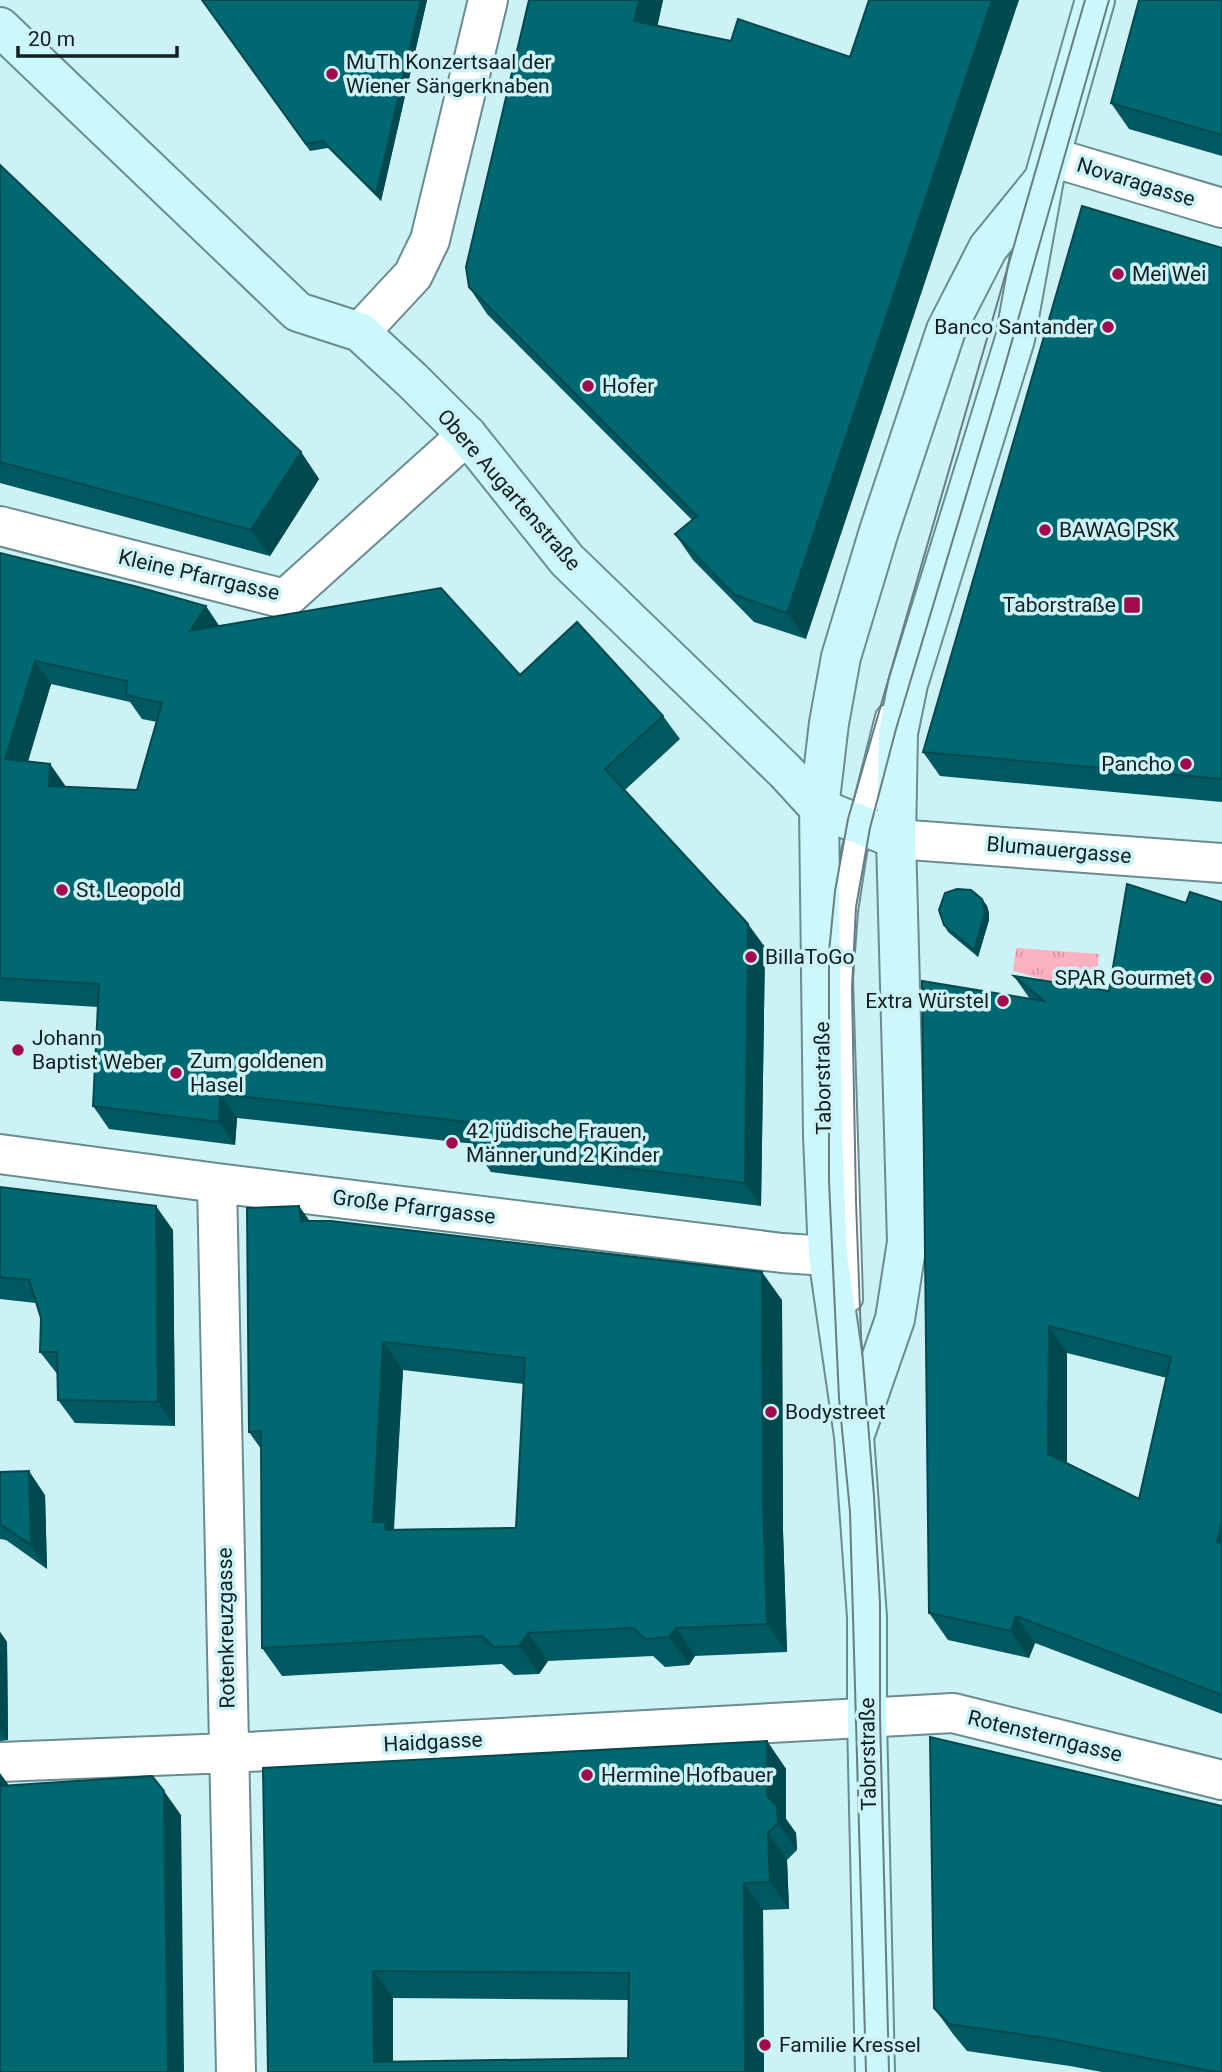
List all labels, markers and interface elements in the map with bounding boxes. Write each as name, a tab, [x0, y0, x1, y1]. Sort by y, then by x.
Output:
scale bar	[18, 14, 177, 58]
text: 20 m	[28, 27, 75, 51]
place label: MuTh Konzertsaal der Wiener Sängerknaben	[346, 50, 552, 98]
marker: MuTh Konzertsaal der Wiener Sängerknaben	[324, 66, 340, 82]
street label: Novaragasse	[1074, 153, 1198, 211]
place label: Mei Wei	[1132, 262, 1206, 286]
marker: Mei Wei	[1110, 266, 1126, 282]
place label: Banco Santander	[934, 315, 1094, 339]
marker: Banco Santander	[1100, 319, 1116, 335]
place label: Hofer	[602, 374, 654, 398]
marker: Hofer	[580, 378, 596, 394]
street label: Obere Augartenstraße	[432, 404, 586, 576]
place label: BAWAG PSK	[1059, 518, 1176, 542]
marker: BAWAG PSK	[1037, 522, 1053, 538]
street label: Kleine Pfarrgasse	[116, 545, 282, 605]
place label: Taborstraße	[1003, 593, 1116, 617]
marker: Taborstraße	[1122, 595, 1142, 615]
place label: Pancho	[1101, 752, 1172, 776]
marker: Pancho	[1178, 756, 1194, 772]
street label: Blumauergasse	[986, 832, 1132, 868]
place label: St. Leopold	[76, 878, 181, 902]
marker: St. Leopold	[54, 882, 70, 898]
place label: BillaToGo	[765, 945, 855, 969]
marker: BillaToGo	[743, 949, 759, 965]
place label: SPAR Gourmet	[1054, 966, 1192, 990]
marker: SPAR Gourmet	[1198, 970, 1214, 986]
place label: Extra Würstel	[865, 989, 989, 1013]
marker: Extra Würstel	[995, 993, 1011, 1009]
street label: Taborstraße	[810, 1021, 836, 1135]
place label: Johann Baptist Weber	[32, 1026, 163, 1074]
marker: Johann Baptist Weber	[10, 1042, 26, 1058]
place label: Zum goldenen Hasel	[190, 1049, 324, 1097]
marker: Zum goldenen Hasel	[168, 1065, 184, 1081]
place label: 42 jüdische Frauen, Männer und 2 Kinder	[466, 1119, 660, 1167]
marker: 42 jüdische Frauen, Männer und 2 Kinder	[444, 1135, 460, 1151]
street label: Große Pfarrgasse	[331, 1185, 497, 1229]
place label: Bodystreet	[785, 1400, 886, 1424]
marker: Bodystreet	[763, 1404, 779, 1420]
street label: Rotenkreuzgasse	[213, 1547, 239, 1709]
street label: Taborstraße	[855, 1697, 881, 1811]
street label: Rotensterngasse	[965, 1705, 1125, 1767]
street label: Haidgasse	[383, 1727, 483, 1757]
place label: Hermine Hofbauer	[601, 1763, 773, 1787]
marker: Hermine Hofbauer	[579, 1767, 595, 1783]
place label: Familie Kressel	[779, 2033, 921, 2057]
marker: Familie Kressel	[757, 2037, 773, 2053]

